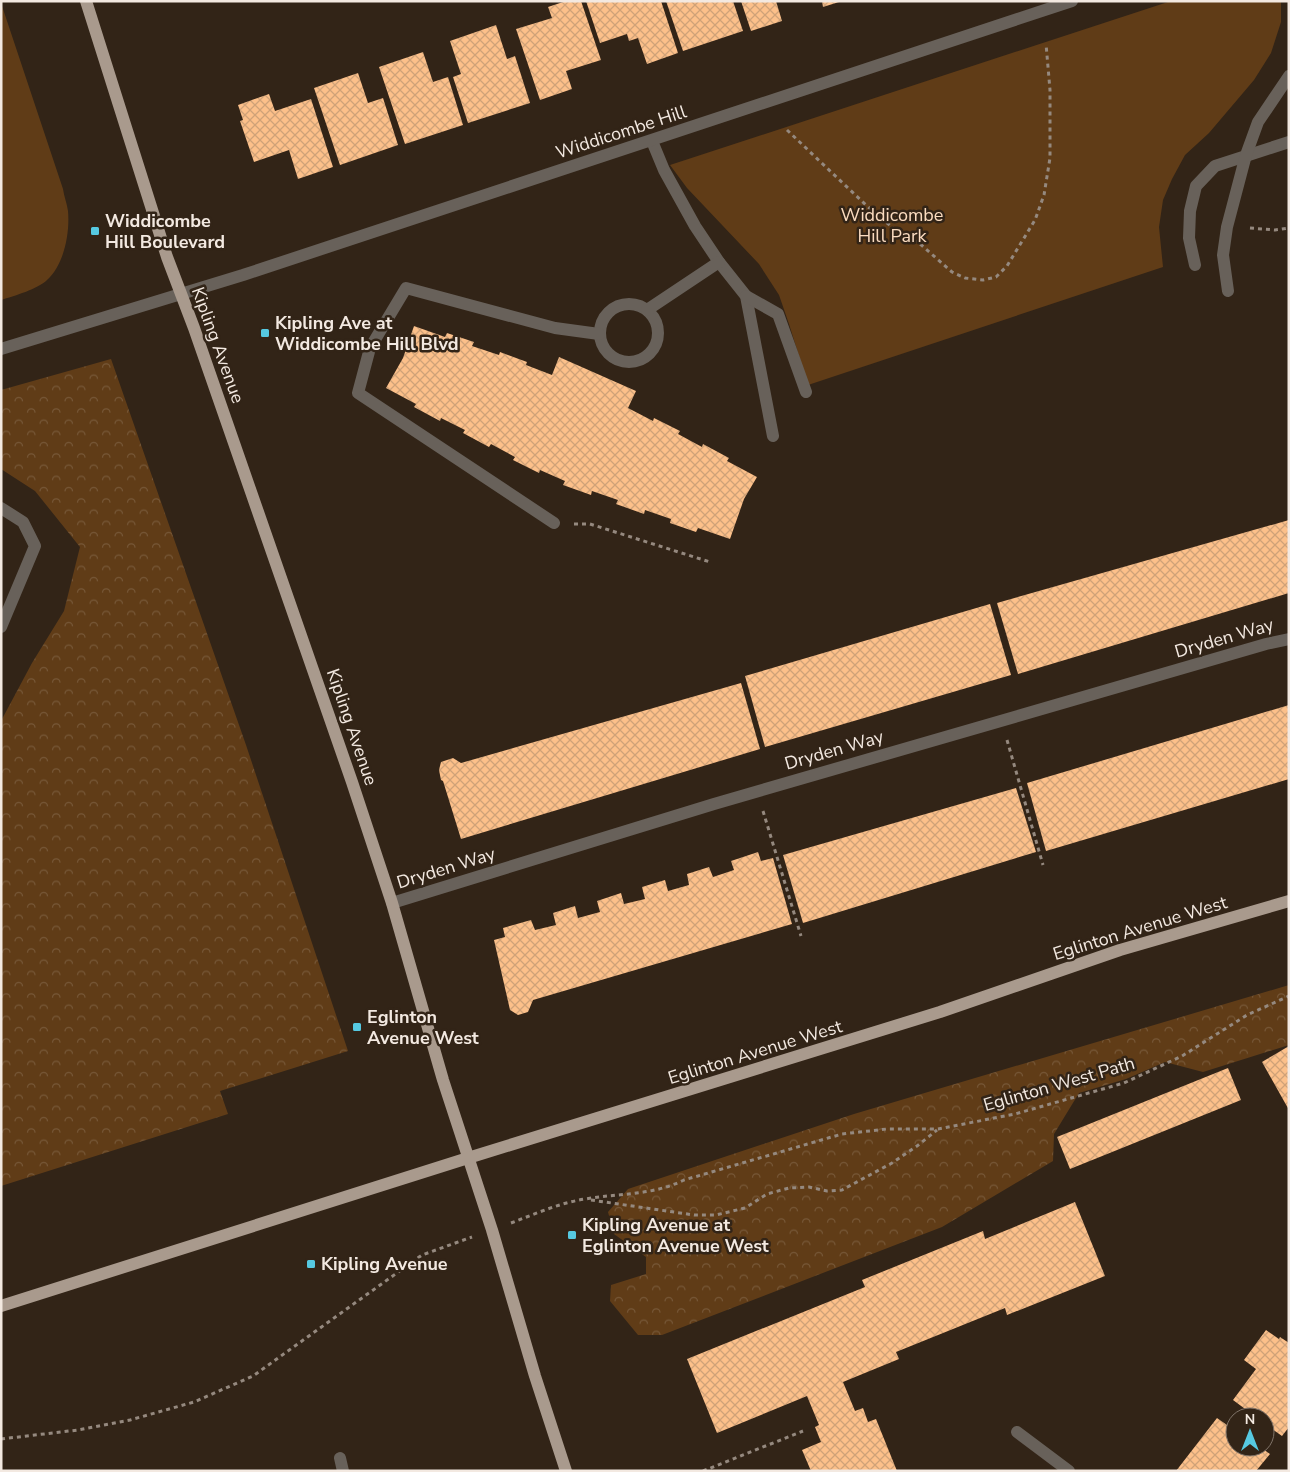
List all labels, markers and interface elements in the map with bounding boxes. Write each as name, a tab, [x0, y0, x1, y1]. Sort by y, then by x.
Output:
street label: Widdicombe Hill	[553, 99, 690, 164]
park label: Widdicombe Hill Park	[841, 203, 943, 248]
place label: Widdicombe Hill Boulevard	[105, 209, 225, 254]
marker: Widdicombe Hill Boulevard	[89, 225, 101, 237]
street label: Kipling Avenue	[186, 284, 250, 406]
place label: Kipling Ave at Widdicombe Hill Blvd	[275, 311, 459, 356]
marker: Kipling Ave at Widdicombe Hill Blvd	[259, 327, 271, 339]
street label: Dryden Way	[1172, 612, 1277, 664]
street label: Kipling Avenue	[321, 665, 383, 789]
street label: Dryden Way	[782, 724, 887, 776]
street label: Dryden Way	[394, 841, 499, 894]
street label: Eglinton Avenue West	[1050, 890, 1231, 966]
place label: Eglinton Avenue West	[367, 1005, 479, 1050]
street label: Eglinton Avenue West	[665, 1014, 846, 1090]
marker: Eglinton Avenue West	[351, 1021, 363, 1033]
street label: Eglinton West Path	[980, 1051, 1138, 1117]
place label: Kipling Avenue at Eglinton Avenue West	[582, 1213, 769, 1258]
marker: Kipling Avenue at Eglinton Avenue West	[566, 1229, 578, 1241]
place label: Kipling Avenue	[321, 1252, 448, 1276]
marker: Kipling Avenue	[305, 1258, 317, 1270]
north arrow	[1225, 1407, 1275, 1457]
text: N	[1245, 1410, 1255, 1429]

